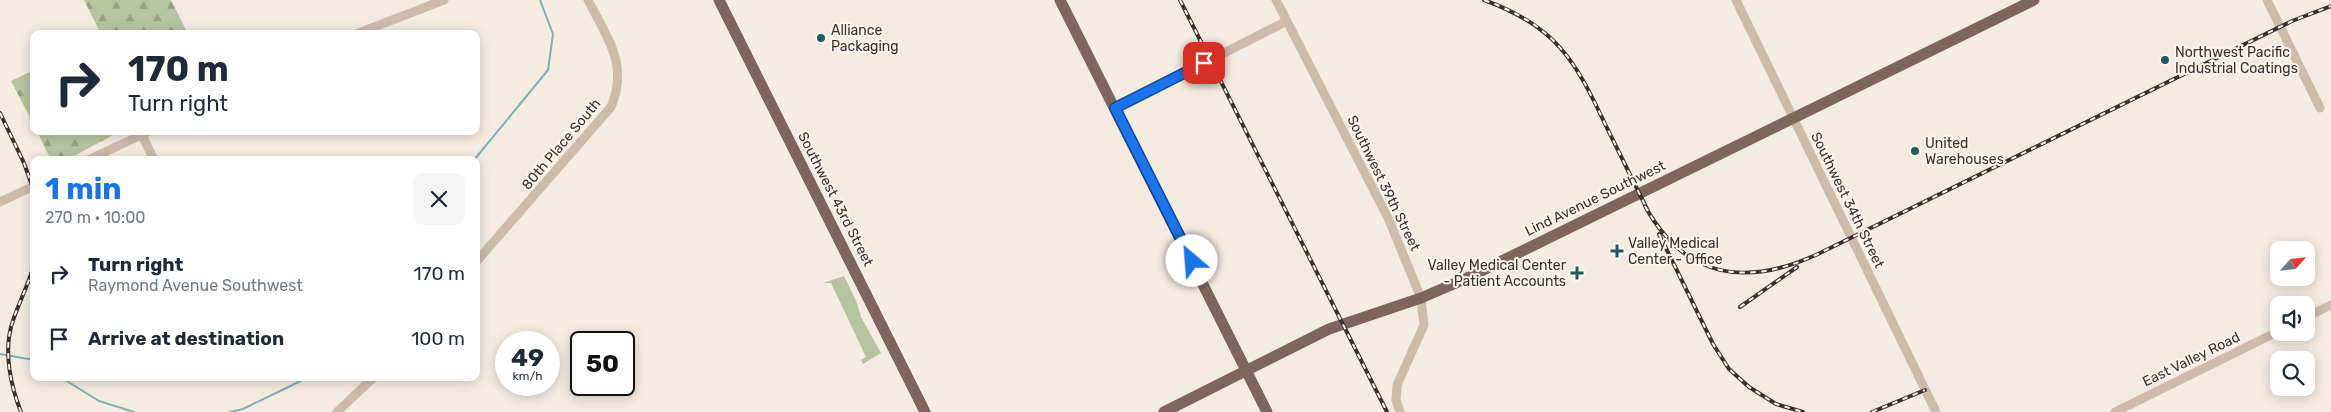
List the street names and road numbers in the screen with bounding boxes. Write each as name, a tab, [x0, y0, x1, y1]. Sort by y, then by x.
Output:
street label: 80th Place South	[518, 95, 604, 193]
street label: Southwest 39th Street	[1343, 113, 1424, 254]
street label: Southwest 43rd Street	[794, 129, 877, 270]
street label: Southwest 34th Street	[1807, 130, 1888, 271]
street label: Lind Avenue Southwest	[1522, 157, 1669, 240]
street label: East Valley Road	[2140, 329, 2243, 390]

